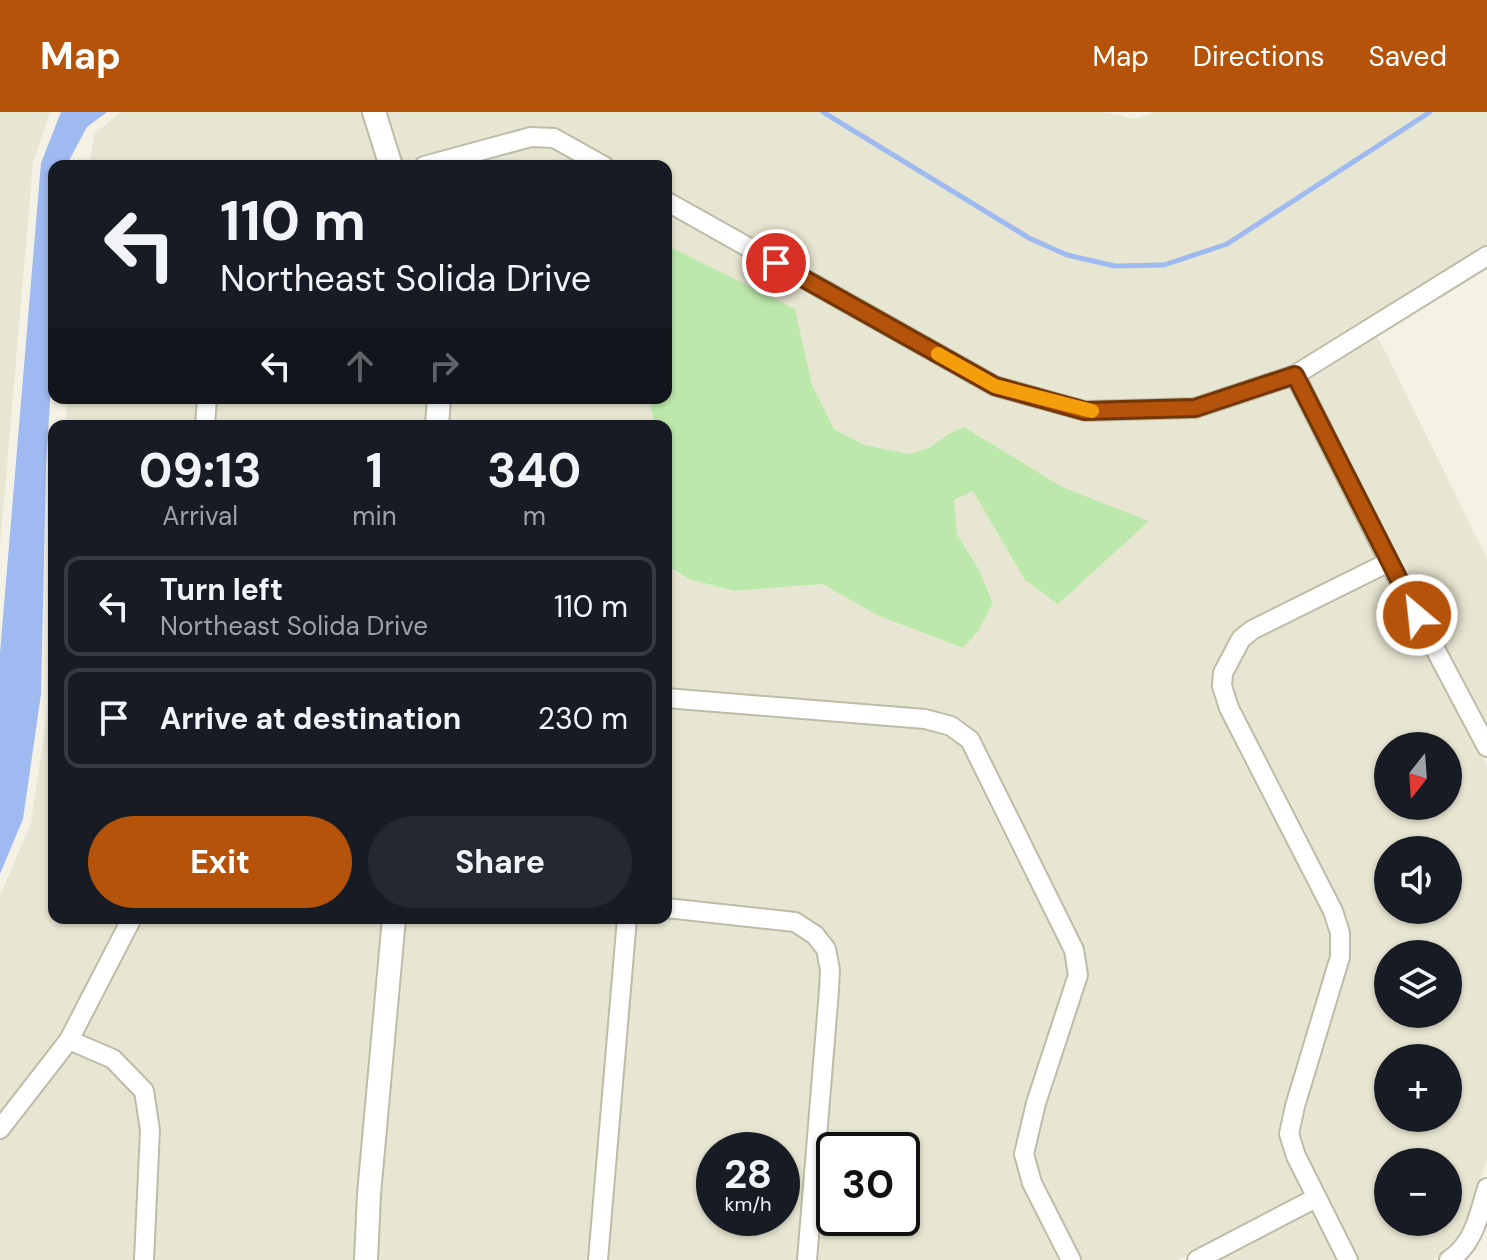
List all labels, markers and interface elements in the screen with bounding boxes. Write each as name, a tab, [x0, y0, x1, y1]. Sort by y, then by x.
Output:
text: Map	[40, 31, 121, 81]
text: Map	[1092, 38, 1149, 75]
text: Directions	[1193, 38, 1325, 75]
text: Saved	[1369, 38, 1447, 75]
text: 110 m	[220, 184, 366, 257]
icon: left	[88, 192, 192, 296]
pin	[742, 229, 810, 297]
icon: arrive	[754, 241, 798, 285]
text: Northeast Solida Drive	[220, 255, 591, 302]
icon: left	[254, 344, 298, 388]
icon: ahead	[338, 344, 382, 388]
icon: right	[422, 344, 466, 388]
text: 09:13	[139, 439, 262, 502]
text: 1	[366, 439, 383, 502]
text: 340	[487, 439, 581, 502]
text: Arrival	[162, 499, 238, 533]
text: min	[352, 499, 397, 533]
text: m	[523, 499, 546, 533]
text: Turn left	[160, 570, 283, 609]
position arrow	[1375, 573, 1459, 657]
icon: left	[92, 584, 136, 628]
text: 110 m	[554, 587, 628, 626]
text: Northeast Solida Drive	[160, 609, 428, 643]
icon: arrive	[92, 696, 136, 740]
text: Arrive at destination	[160, 699, 461, 738]
text: 230 m	[538, 699, 628, 738]
north arrow	[1374, 732, 1462, 820]
map controls	[1374, 732, 1462, 1236]
button: Exit	[88, 816, 352, 908]
button: Share	[368, 816, 632, 908]
button: sound	[1374, 836, 1462, 924]
button: layers	[1374, 940, 1462, 1028]
button: +	[1374, 1044, 1462, 1132]
speed limit sign: 30	[816, 1132, 920, 1236]
text: 28	[724, 1148, 772, 1200]
button: −	[1374, 1148, 1462, 1236]
text: km/h	[724, 1191, 772, 1217]

